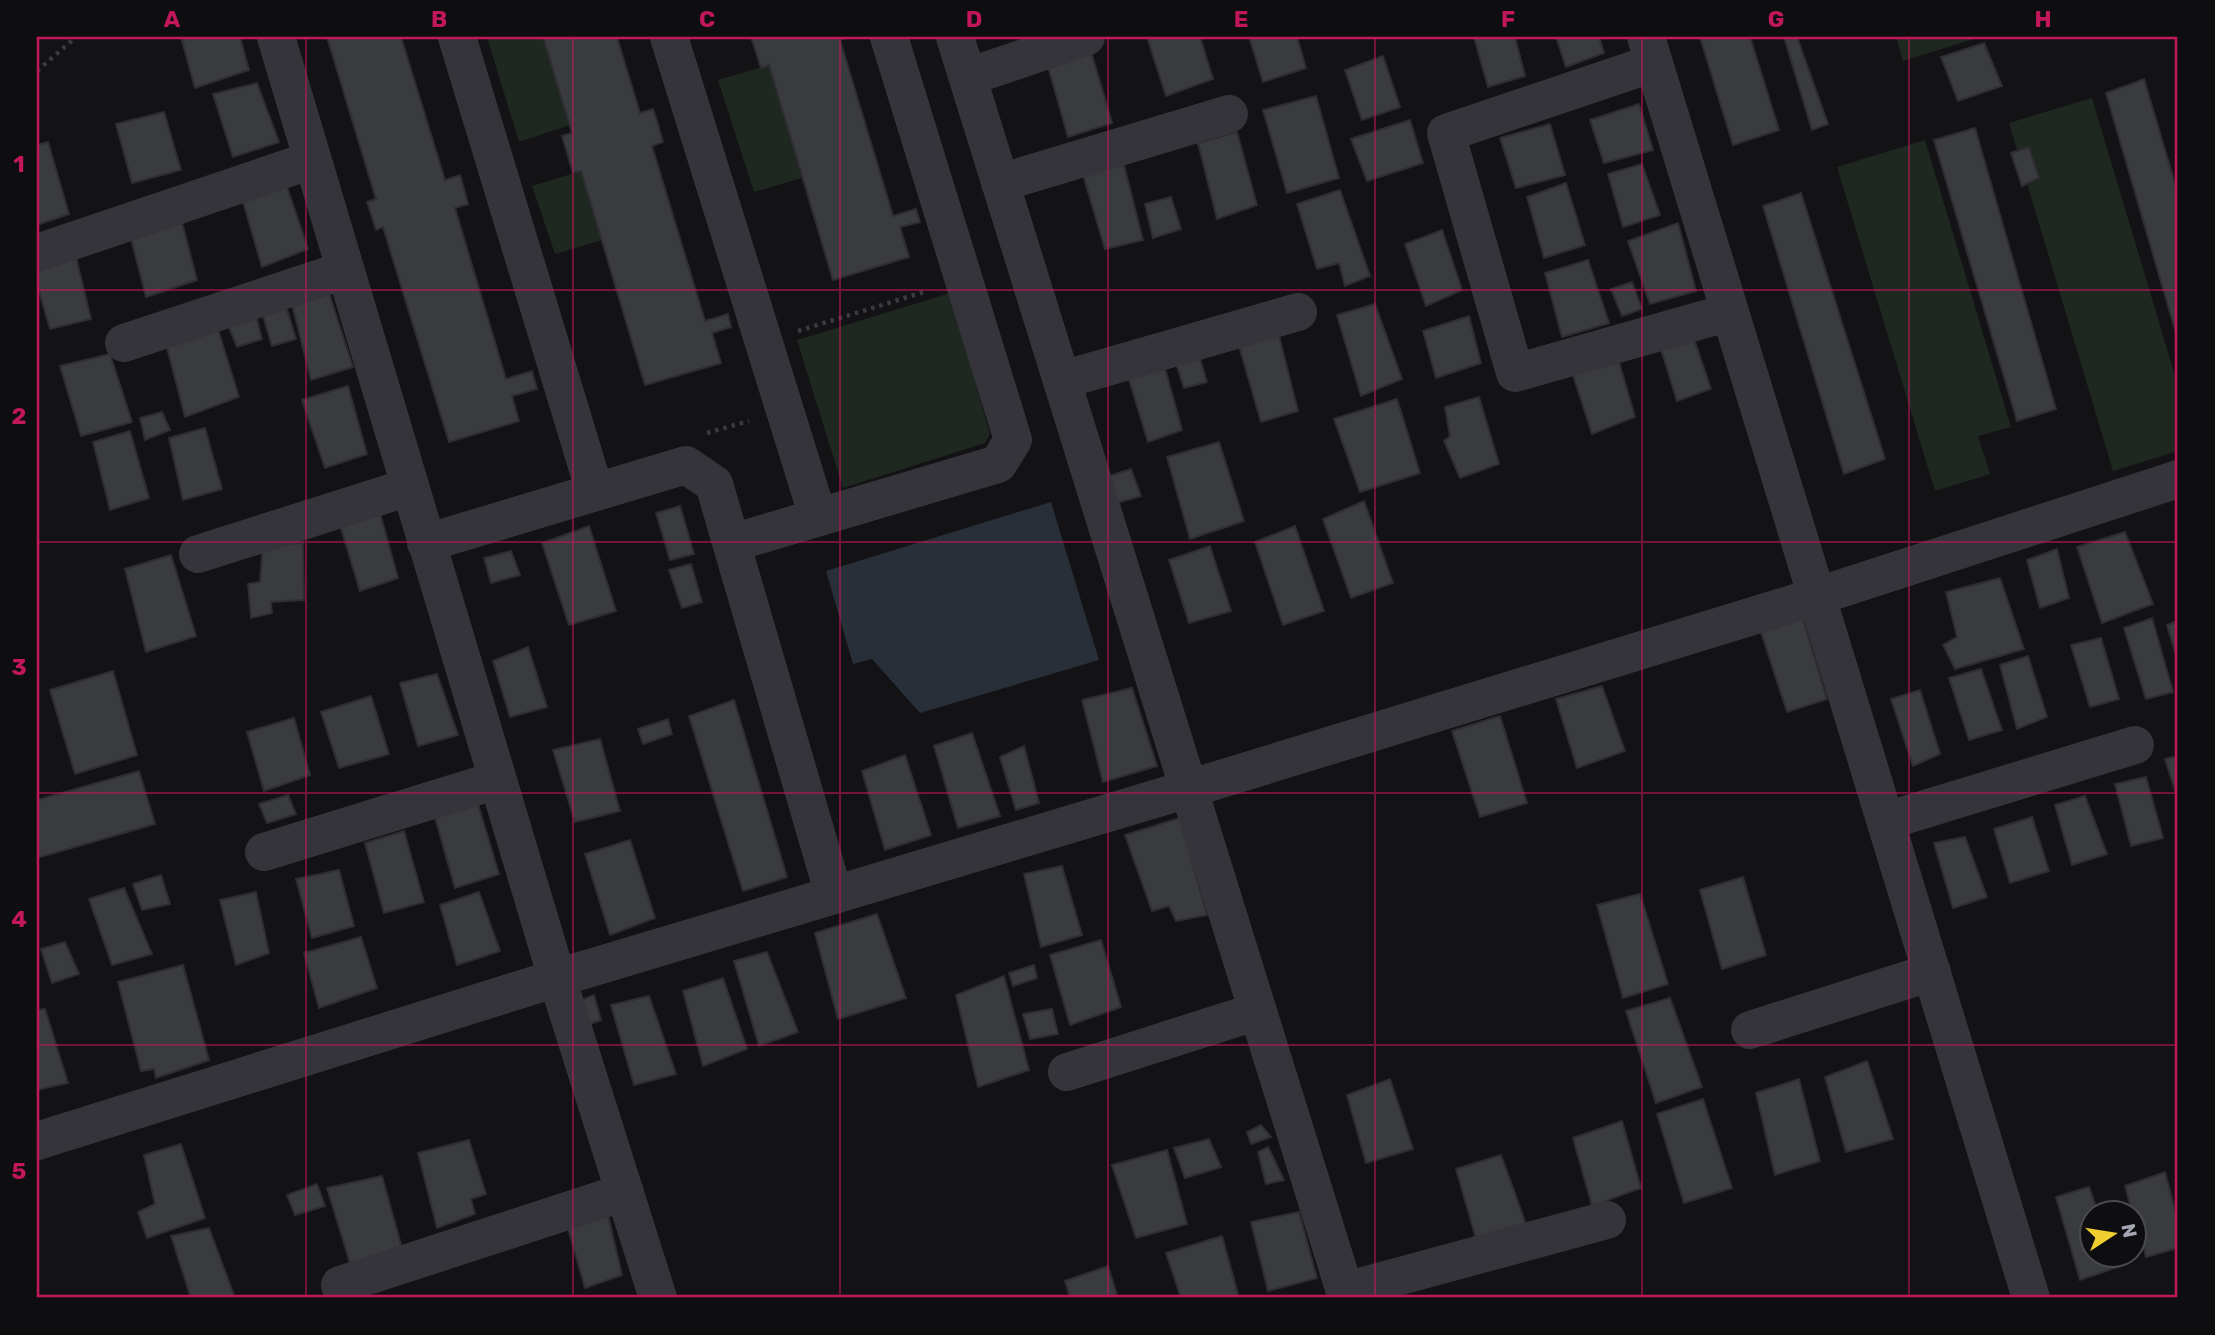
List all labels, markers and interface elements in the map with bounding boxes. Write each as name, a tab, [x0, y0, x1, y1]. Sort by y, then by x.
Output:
text: A	[164, 5, 181, 33]
text: B	[431, 5, 447, 33]
text: C	[699, 5, 715, 33]
text: D	[966, 5, 982, 33]
text: E	[1234, 5, 1248, 33]
text: F	[1501, 5, 1515, 33]
text: G	[1768, 5, 1784, 33]
text: H	[2034, 5, 2052, 33]
text: 1	[13, 150, 25, 178]
text: 2	[12, 402, 26, 430]
text: 3	[11, 653, 27, 681]
text: 4	[11, 905, 27, 933]
text: 5	[12, 1157, 27, 1185]
north arrow	[2078, 1198, 2148, 1268]
text: N	[2116, 1221, 2142, 1240]

